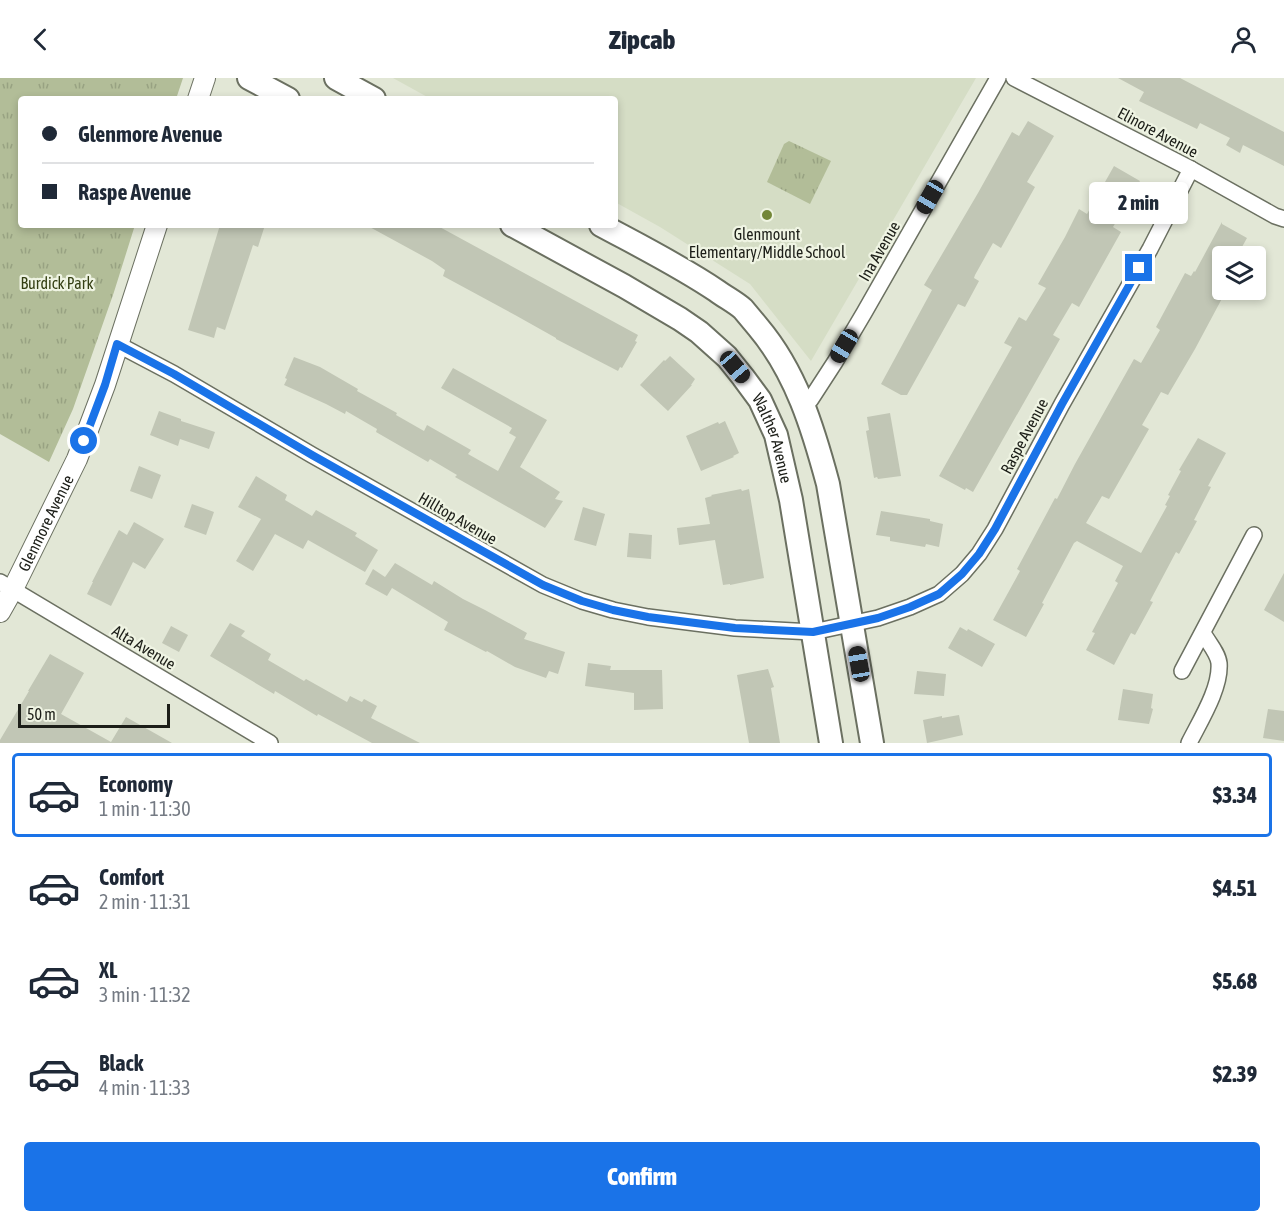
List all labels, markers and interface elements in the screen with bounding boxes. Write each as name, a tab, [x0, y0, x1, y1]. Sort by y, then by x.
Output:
icon: back	[24, 23, 57, 56]
icon: person	[1227, 23, 1260, 56]
text: Zipcab	[609, 24, 675, 55]
street label: Elinore Avenue	[1115, 103, 1201, 161]
text: Glenmore Avenue	[78, 121, 223, 147]
car	[913, 177, 947, 217]
text: Raspe Avenue	[78, 179, 191, 205]
callout: 2 min	[1090, 181, 1188, 223]
text: 2 min	[1118, 191, 1159, 214]
marker: Glenmount Elementary/Middle School	[760, 208, 774, 222]
street label: Ina Avenue	[855, 218, 903, 284]
place label: Glenmount Elementary/Middle School	[689, 225, 846, 262]
map controls	[1212, 246, 1266, 300]
button: layers	[1212, 246, 1266, 300]
route end	[1125, 254, 1152, 281]
park label: Burdick Park	[20, 274, 94, 292]
car	[827, 326, 861, 366]
car	[717, 347, 753, 387]
street label: Walther Avenue	[749, 390, 796, 485]
street label: Raspe Avenue	[997, 395, 1052, 477]
route start	[70, 427, 97, 454]
street label: Glenmore Avenue	[14, 472, 77, 574]
street label: Hilltop Avenue	[415, 488, 500, 549]
street label: Alta Avenue	[109, 621, 179, 673]
car	[847, 645, 871, 683]
scale bar	[18, 701, 170, 728]
text: 50 m	[27, 705, 56, 723]
icon: car	[27, 768, 81, 822]
text: Economy	[99, 771, 173, 797]
text: $3.34	[1213, 782, 1257, 808]
text: 1 min · 11:30	[99, 797, 191, 820]
icon: car	[27, 861, 81, 915]
text: Comfort	[99, 864, 164, 890]
text: $4.51	[1213, 875, 1257, 901]
text: 2 min · 11:31	[99, 890, 191, 913]
icon: car	[27, 954, 81, 1008]
text: XL	[99, 957, 117, 983]
text: $5.68	[1213, 968, 1257, 994]
text: 3 min · 11:32	[99, 983, 191, 1006]
icon: car	[27, 1047, 81, 1101]
text: Black	[99, 1050, 143, 1076]
text: $2.39	[1213, 1061, 1257, 1087]
text: 4 min · 11:33	[99, 1076, 191, 1099]
button: Confirm	[24, 1142, 1260, 1211]

